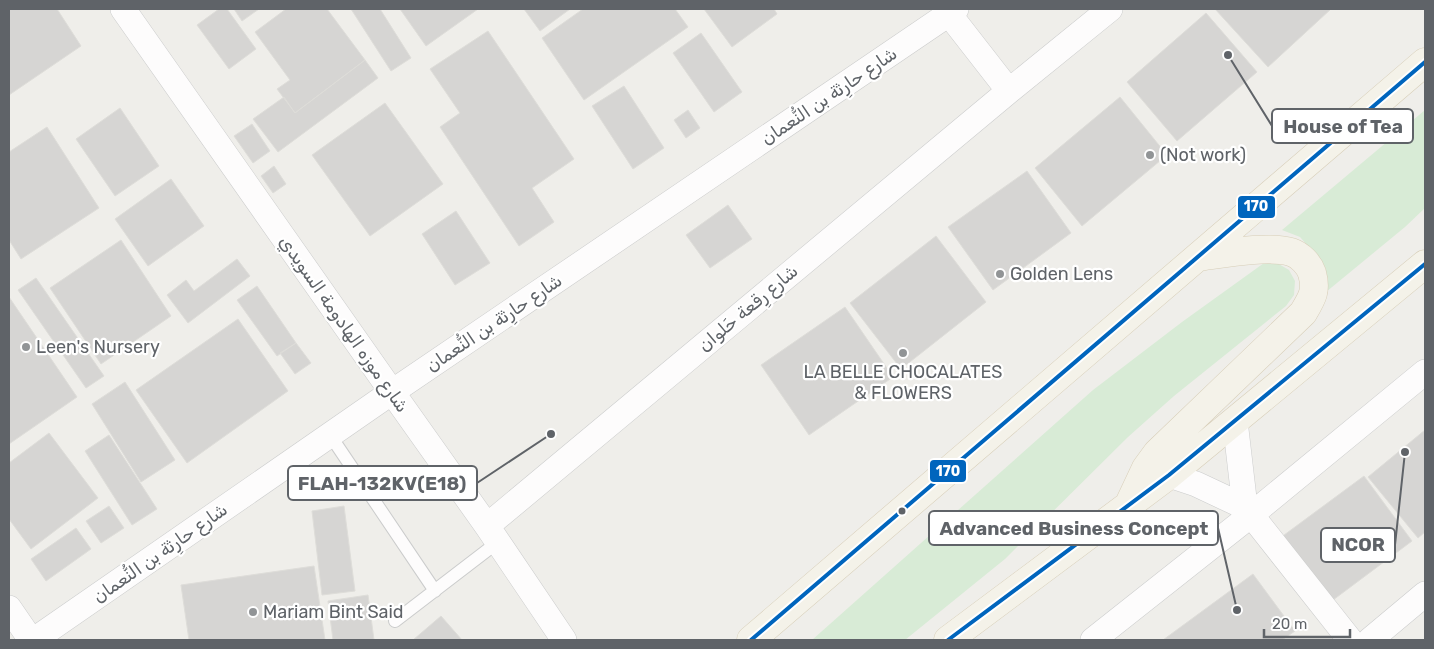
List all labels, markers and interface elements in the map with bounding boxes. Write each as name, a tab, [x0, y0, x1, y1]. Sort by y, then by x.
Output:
street label: شارع حارِثة بن النُّعمان	[756, 41, 903, 152]
callout: House of Tea	[1272, 109, 1413, 143]
text: House of Tea	[1283, 115, 1403, 138]
place label: (Not work)	[1160, 144, 1246, 166]
marker: (Not work)	[1144, 149, 1156, 161]
line badge: 170	[1237, 195, 1276, 219]
text: 170	[1244, 198, 1268, 215]
street label: شارع موزه الهادومة السويدي	[274, 231, 413, 417]
street label: شارع رِقعة حَلوان	[694, 260, 804, 358]
place label: Golden Lens	[1010, 263, 1113, 285]
street label: شارع حارِثة بن النُّعمان	[421, 268, 568, 379]
marker: Golden Lens	[994, 268, 1006, 280]
place label: Leen's Nursery	[36, 336, 160, 358]
marker: Leen's Nursery	[20, 341, 32, 353]
marker: LA BELLE CHOCALATES & FLOWERS	[897, 347, 909, 359]
place label: LA BELLE CHOCALATES & FLOWERS	[804, 361, 1002, 404]
line badge: 170	[929, 459, 967, 483]
text: 170	[936, 463, 960, 480]
callout: FLAH-132KV(E18)	[288, 466, 477, 500]
text: FLAH-132KV(E18)	[298, 472, 466, 495]
street label: شارع حارِثة بن النُّعمان	[88, 497, 233, 610]
unlabelled marker	[897, 506, 907, 516]
callout: Advanced Business Concept	[929, 511, 1218, 545]
text: Advanced Business Concept	[940, 517, 1209, 540]
callout: NCOR	[1321, 528, 1395, 562]
text: NCOR	[1331, 533, 1385, 556]
place label: Mariam Bint Said	[263, 601, 404, 623]
marker: Mariam Bint Said	[247, 606, 259, 618]
scale bar	[1264, 606, 1350, 638]
text: 20 m	[1272, 615, 1307, 633]

